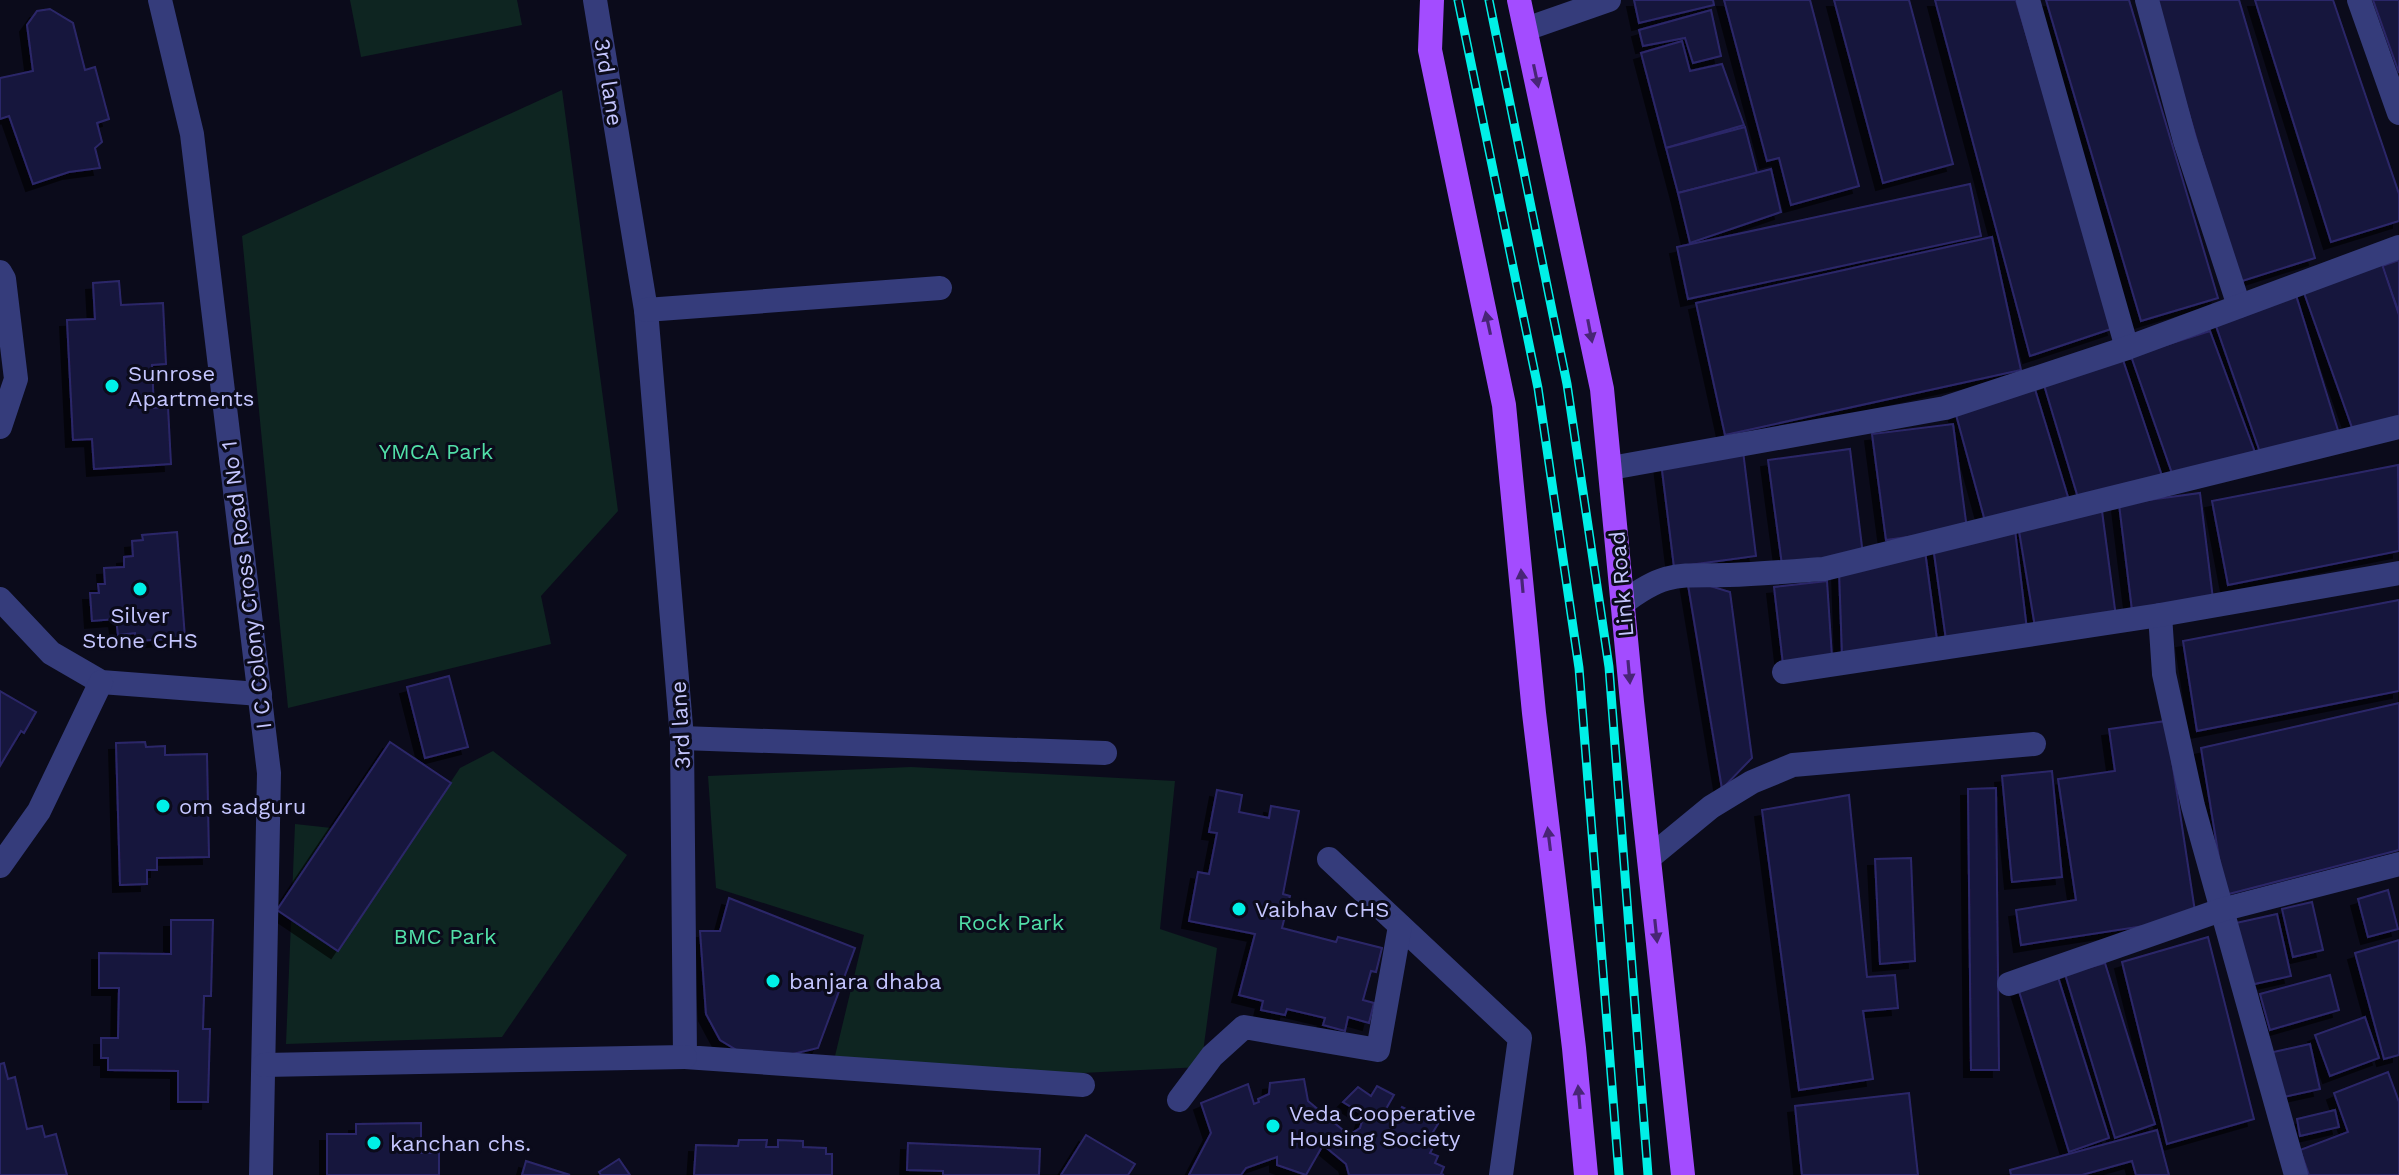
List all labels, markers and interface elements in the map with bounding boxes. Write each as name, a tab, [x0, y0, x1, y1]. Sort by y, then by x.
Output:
street label: 3rd lane	[589, 37, 628, 128]
one-way arrow	[1530, 64, 1543, 89]
one-way arrow	[1481, 310, 1493, 335]
one-way arrow	[1584, 318, 1597, 343]
place label: Sunrose Apartments	[128, 361, 254, 411]
marker: Sunrose Apartments	[103, 377, 121, 395]
street label: I C Colony Cross Road No 1	[216, 439, 277, 730]
park label: YMCA Park	[379, 439, 493, 464]
street label: Link Road	[1604, 530, 1639, 638]
one-way arrow	[1515, 568, 1528, 593]
marker: Silver Stone CHS	[131, 580, 149, 598]
place label: Silver Stone CHS	[82, 603, 198, 653]
one-way arrow	[1623, 660, 1636, 685]
street label: 3rd lane	[666, 680, 695, 770]
place label: om sadguru	[179, 794, 306, 819]
marker: om sadguru	[154, 797, 172, 815]
one-way arrow	[1542, 826, 1555, 851]
place label: Vaibhav CHS	[1255, 897, 1389, 922]
marker: Vaibhav CHS	[1230, 900, 1248, 918]
park label: Rock Park	[958, 910, 1064, 935]
one-way arrow	[1650, 919, 1663, 944]
park label: BMC Park	[393, 924, 497, 949]
place label: banjara dhaba	[789, 969, 941, 994]
marker: banjara dhaba	[764, 972, 782, 990]
one-way arrow	[1572, 1084, 1585, 1109]
place label: Veda Cooperative Housing Society	[1289, 1101, 1476, 1151]
marker: Veda Cooperative Housing Society	[1264, 1117, 1282, 1135]
place label: kanchan chs.	[390, 1131, 531, 1156]
marker: kanchan chs.	[365, 1134, 383, 1152]

